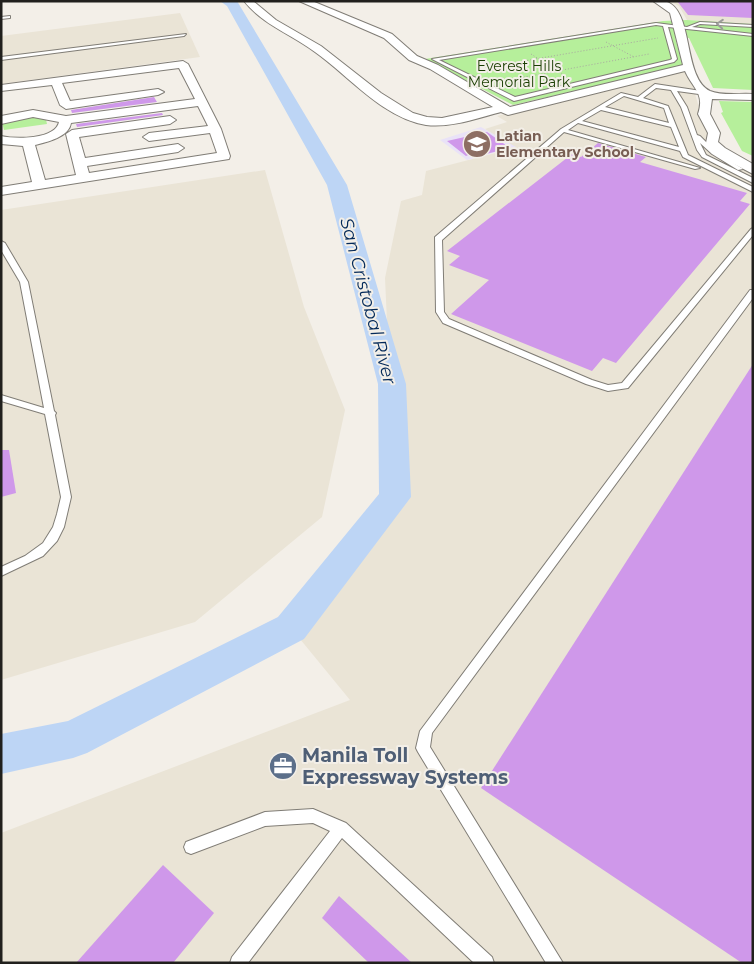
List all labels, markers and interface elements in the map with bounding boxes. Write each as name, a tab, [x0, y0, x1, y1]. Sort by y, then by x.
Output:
one-way arrow	[716, 19, 724, 30]
park label: Everest Hills Memorial Park	[468, 57, 571, 91]
place label: Latian Elementary School	[496, 127, 634, 161]
school or university icon: Latian Elementary School	[462, 129, 492, 159]
water label: San Cristobal River	[335, 215, 401, 387]
place label: Manila Toll Expressway Systems	[302, 744, 508, 789]
office icon: Manila Toll Expressway Systems	[268, 751, 298, 781]

